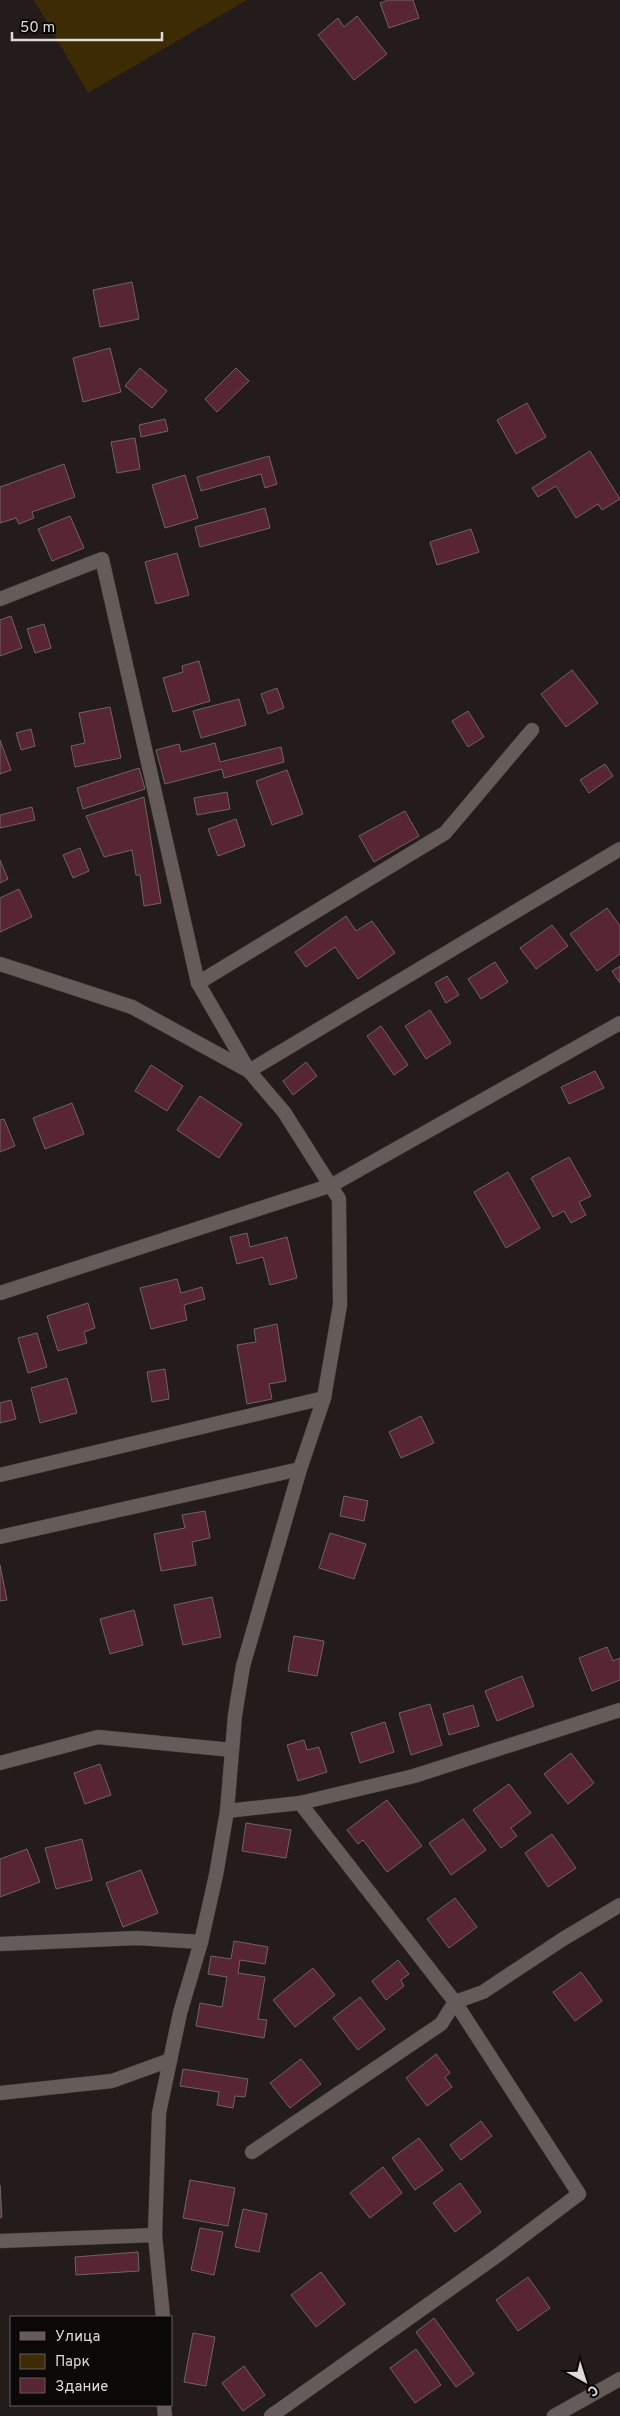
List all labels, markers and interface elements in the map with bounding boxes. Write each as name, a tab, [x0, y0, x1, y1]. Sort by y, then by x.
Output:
scale bar	[12, 10, 162, 42]
text: 50 m	[20, 19, 55, 38]
legend	[10, 2316, 172, 2406]
text: Улица	[55, 2328, 100, 2347]
text: Парк	[55, 2353, 90, 2372]
north arrow	[560, 2356, 610, 2406]
text: Здание	[55, 2378, 108, 2397]
text: С	[583, 2381, 601, 2399]

